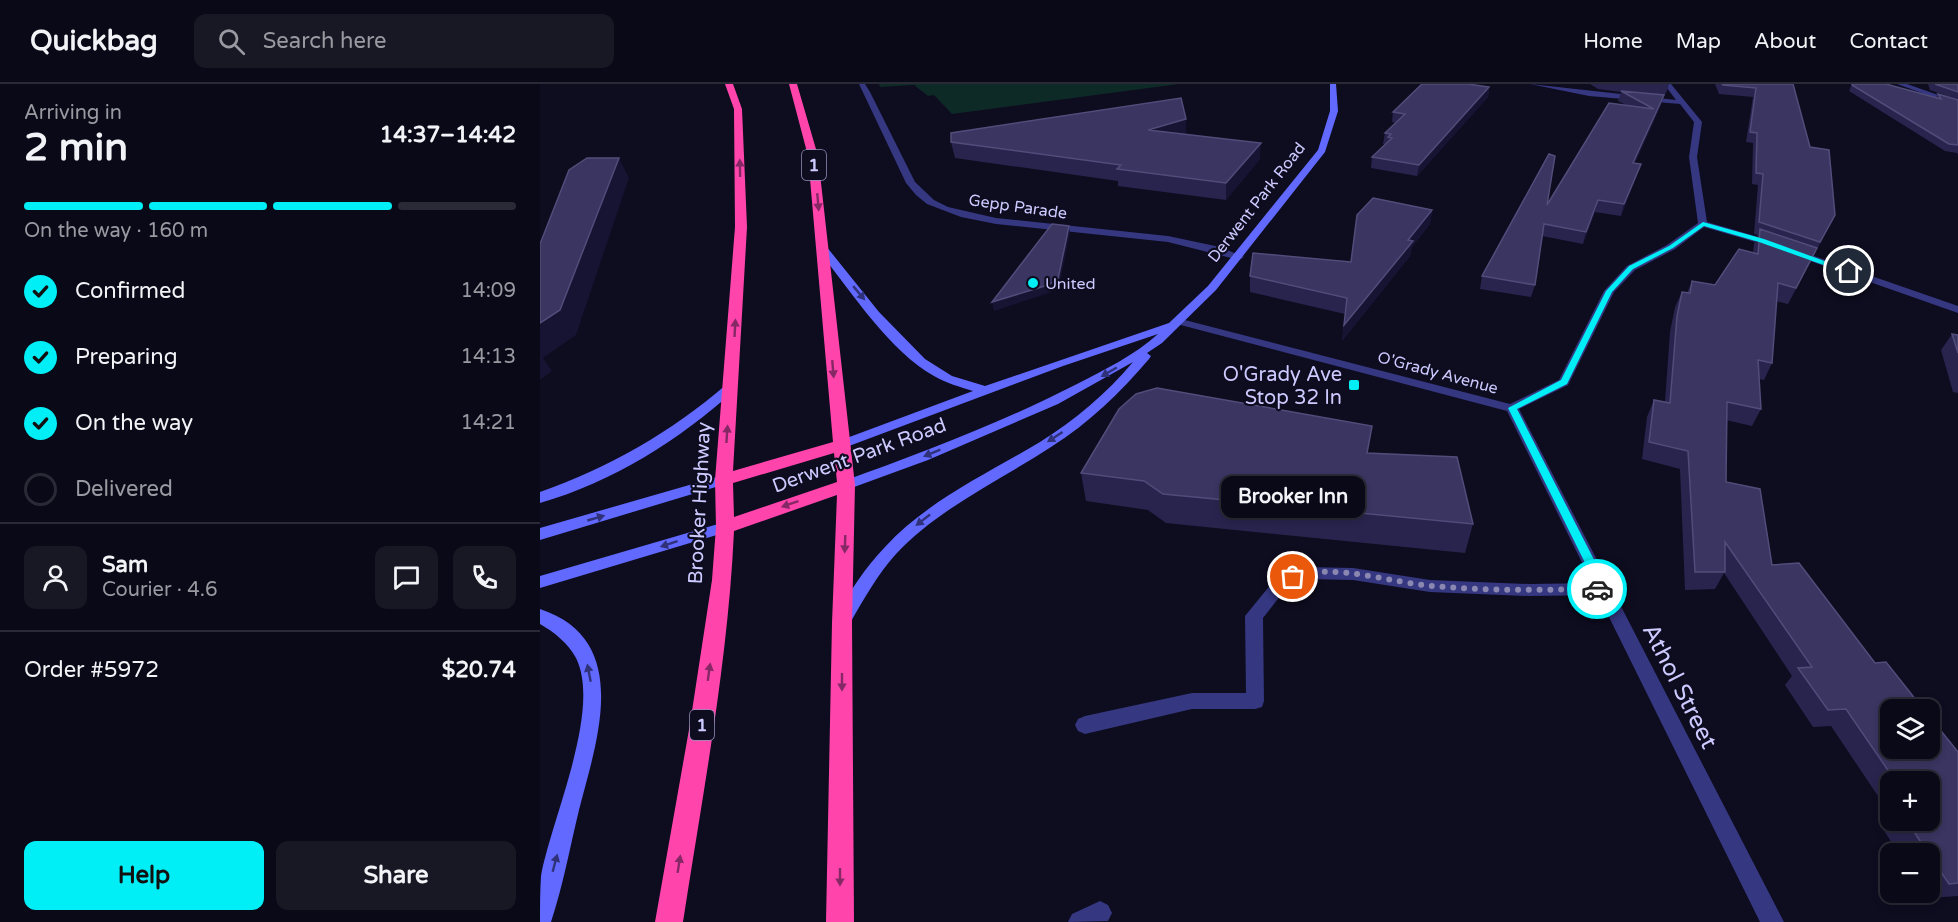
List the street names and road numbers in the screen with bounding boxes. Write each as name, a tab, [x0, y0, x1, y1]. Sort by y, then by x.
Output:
street label: Derwent Park Road	[1204, 139, 1310, 267]
road number: 1	[802, 150, 826, 180]
street label: Gepp Parade	[967, 190, 1068, 224]
street label: O'Grady Avenue	[1375, 347, 1500, 399]
street label: Derwent Park Road	[769, 413, 950, 499]
street label: Brooker Highway	[684, 421, 716, 585]
street label: Athol Street	[1636, 619, 1723, 754]
road number: 1	[690, 710, 714, 740]

